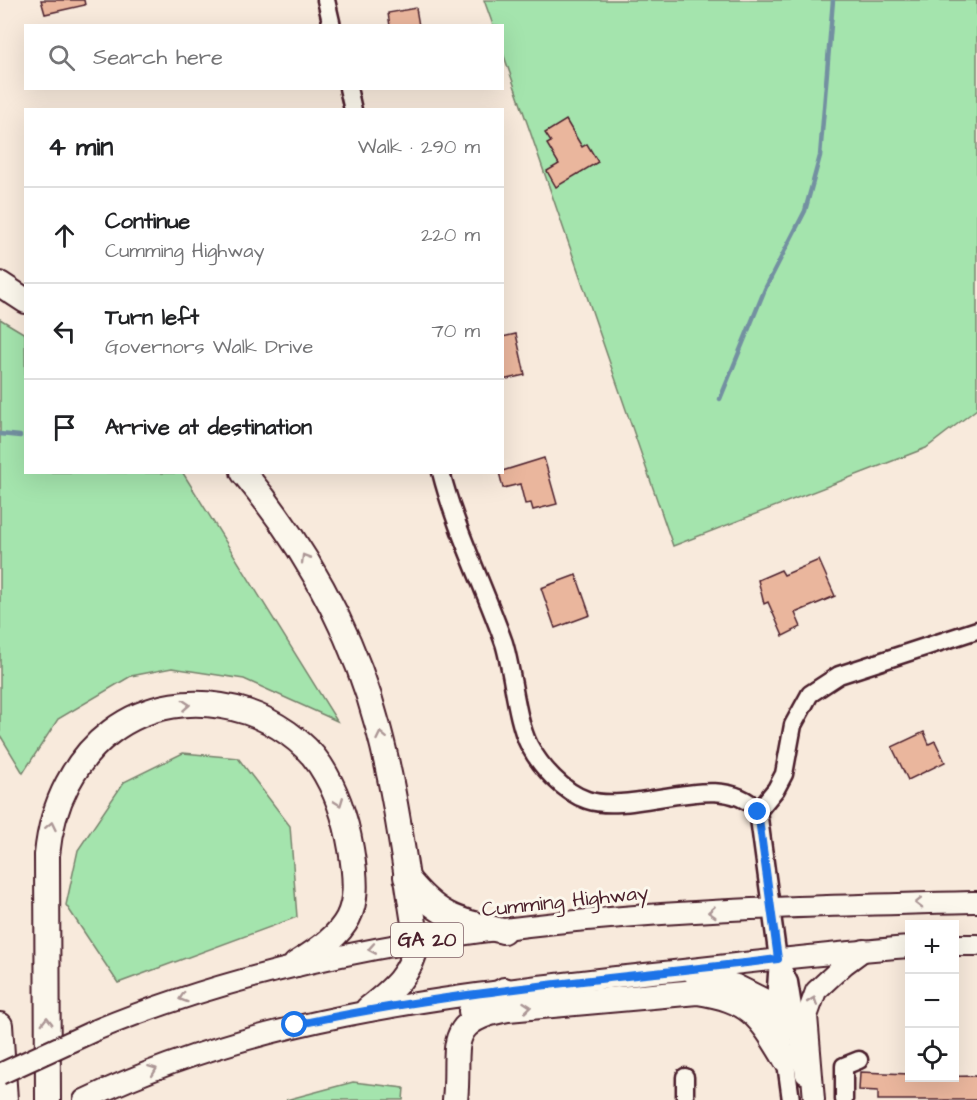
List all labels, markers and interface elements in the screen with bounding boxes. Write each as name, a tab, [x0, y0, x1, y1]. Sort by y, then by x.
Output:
search box	[24, 24, 504, 90]
icon: search	[45, 41, 78, 74]
text: Search here	[93, 42, 223, 73]
text: 4 min	[48, 129, 113, 165]
text: Walk · 290 m	[358, 133, 480, 161]
text: Continue	[105, 206, 190, 237]
icon: ahead	[48, 219, 81, 252]
text: 220 m	[421, 221, 480, 249]
text: Cumming Highway	[105, 237, 264, 265]
text: Turn left	[105, 302, 199, 333]
icon: left	[48, 315, 81, 348]
text: 70 m	[432, 317, 480, 345]
text: Governors Walk Drive	[105, 333, 313, 361]
icon: arrive	[48, 411, 81, 444]
text: Arrive at destination	[105, 412, 312, 443]
one-way arrow	[301, 554, 313, 564]
one-way arrow	[181, 699, 190, 712]
one-way arrow	[375, 732, 388, 742]
one-way arrow	[332, 795, 344, 806]
route end	[744, 798, 770, 824]
one-way arrow	[44, 821, 57, 831]
street label: Cumming Highway	[480, 878, 650, 926]
one-way arrow	[914, 897, 923, 910]
one-way arrow	[707, 905, 716, 918]
map controls	[905, 920, 959, 1082]
button: +	[905, 920, 959, 974]
road number: GA 20	[391, 923, 463, 957]
one-way arrow	[367, 942, 377, 955]
button: −	[905, 974, 959, 1028]
one-way arrow	[178, 990, 189, 1003]
one-way arrow	[805, 996, 818, 1007]
one-way arrow	[522, 1001, 531, 1014]
route start	[281, 1011, 307, 1037]
one-way arrow	[41, 1016, 54, 1025]
button: locate	[905, 1028, 959, 1082]
one-way arrow	[147, 1065, 158, 1077]

